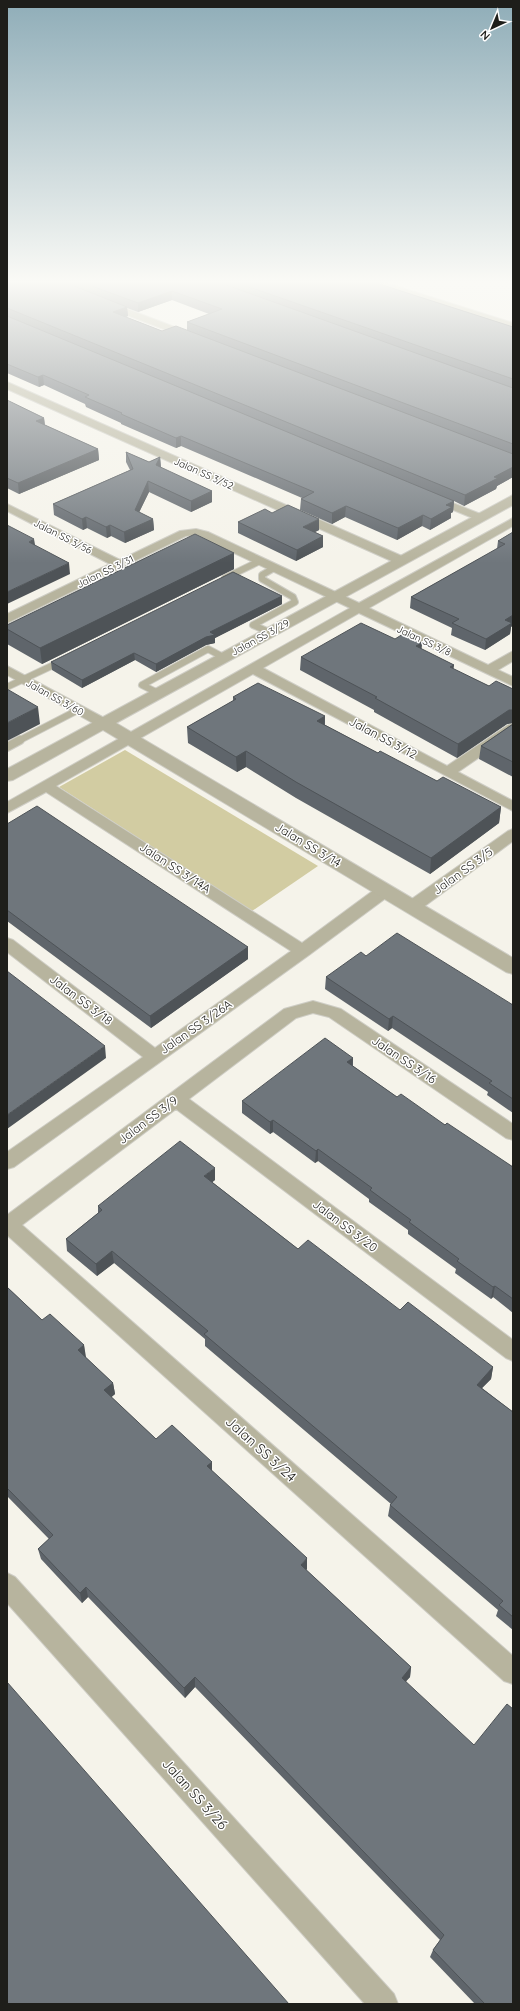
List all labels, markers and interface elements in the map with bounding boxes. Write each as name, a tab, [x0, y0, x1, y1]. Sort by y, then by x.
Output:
north arrow	[472, 8, 512, 48]
text: N	[477, 27, 493, 43]
street label: Jalan SS 3/52	[172, 454, 236, 493]
street label: Jalan SS 3/56	[31, 516, 95, 557]
street label: Jalan SS 3/31	[74, 552, 136, 591]
street label: Jalan SS 3/29	[229, 616, 292, 659]
street label: Jalan SS 3/8	[395, 622, 453, 659]
street label: Jalan SS 3/60	[23, 676, 86, 719]
street label: Jalan SS 3/12	[347, 713, 420, 762]
street label: Jalan SS 3/14	[273, 819, 344, 870]
street label: Jalan SS 3/14A	[137, 839, 214, 896]
street label: Jalan SS 3/5	[430, 844, 496, 897]
street label: Jalan SS 3/18	[47, 971, 116, 1028]
street label: Jalan SS 3/26A	[157, 996, 235, 1057]
street label: Jalan SS 3/16	[369, 1033, 440, 1087]
street label: Jalan SS 3/9	[115, 1092, 181, 1147]
street label: Jalan SS 3/20	[310, 1196, 381, 1255]
street label: Jalan SS 3/24	[222, 1412, 300, 1486]
street label: Jalan SS 3/26	[158, 1755, 232, 1834]

